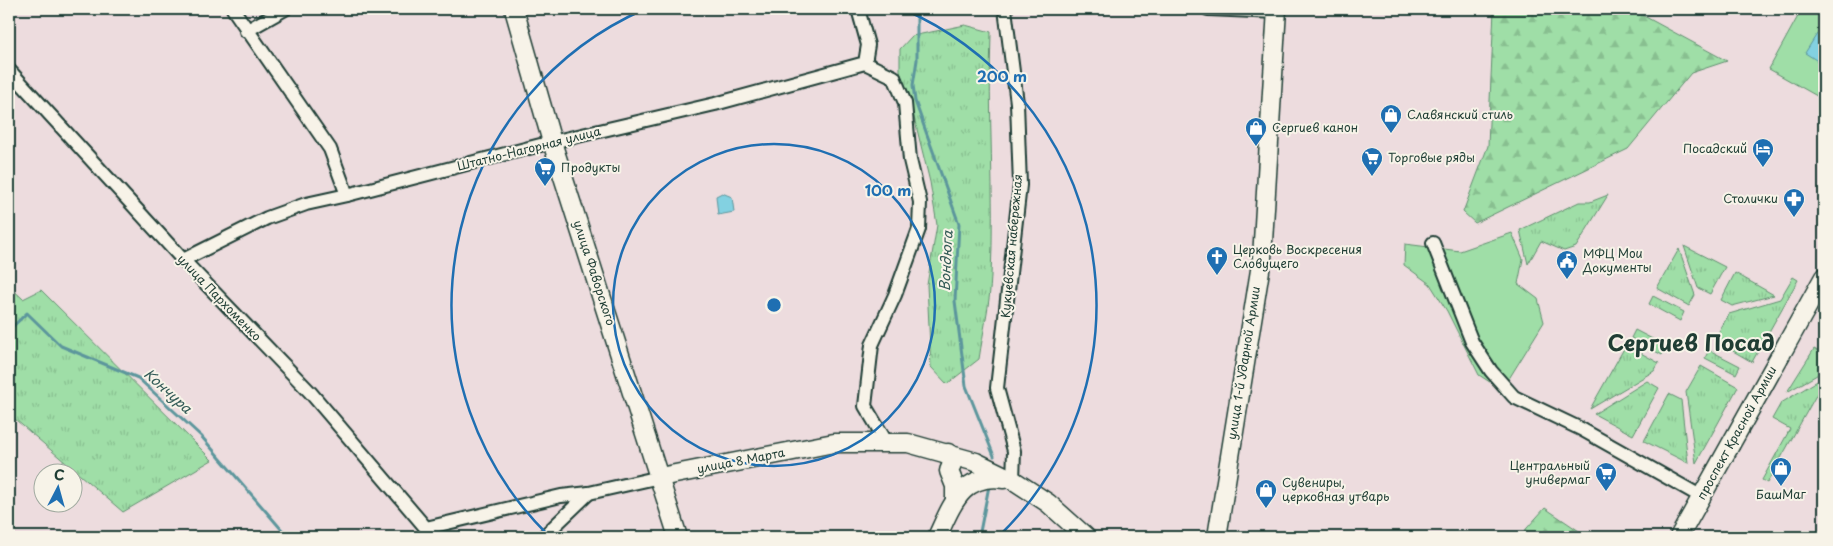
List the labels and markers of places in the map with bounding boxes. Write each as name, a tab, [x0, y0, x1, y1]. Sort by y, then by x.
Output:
shop icon: Славянский стиль	[1379, 103, 1403, 134]
place label: Славянский стиль	[1407, 105, 1513, 123]
shop icon: Сергиев канон	[1244, 116, 1268, 147]
place label: Сергиев канон	[1272, 118, 1358, 136]
hotel icon: Посадский	[1751, 137, 1775, 168]
place label: Посадский	[1683, 139, 1747, 157]
supermarket icon: Торговые ряды	[1360, 146, 1384, 177]
place label: Торговые ряды	[1388, 148, 1475, 166]
supermarket icon: Продукты	[533, 156, 557, 187]
place label: Продукты	[561, 158, 620, 176]
pharmacy icon: Столички	[1782, 187, 1806, 218]
place label: Столички	[1723, 189, 1778, 207]
place label: Церковь Воскресения Словущего	[1233, 240, 1362, 272]
place label: МФЦ Мои Документы	[1582, 244, 1652, 276]
church icon: Церковь Воскресения Словущего	[1205, 245, 1229, 276]
public building icon: МФЦ Мои Документы	[1555, 249, 1579, 280]
centre of rings	[765, 296, 783, 314]
place label: Центральный универмаг	[1510, 456, 1591, 488]
shop icon: БашМаг	[1769, 456, 1793, 487]
supermarket icon: Центральный универмаг	[1594, 461, 1618, 492]
place label: Сувениры, церковная утварь	[1282, 473, 1389, 505]
shop icon: Сувениры, церковная утварь	[1254, 478, 1278, 509]
place label: БашМаг	[1756, 485, 1807, 503]

